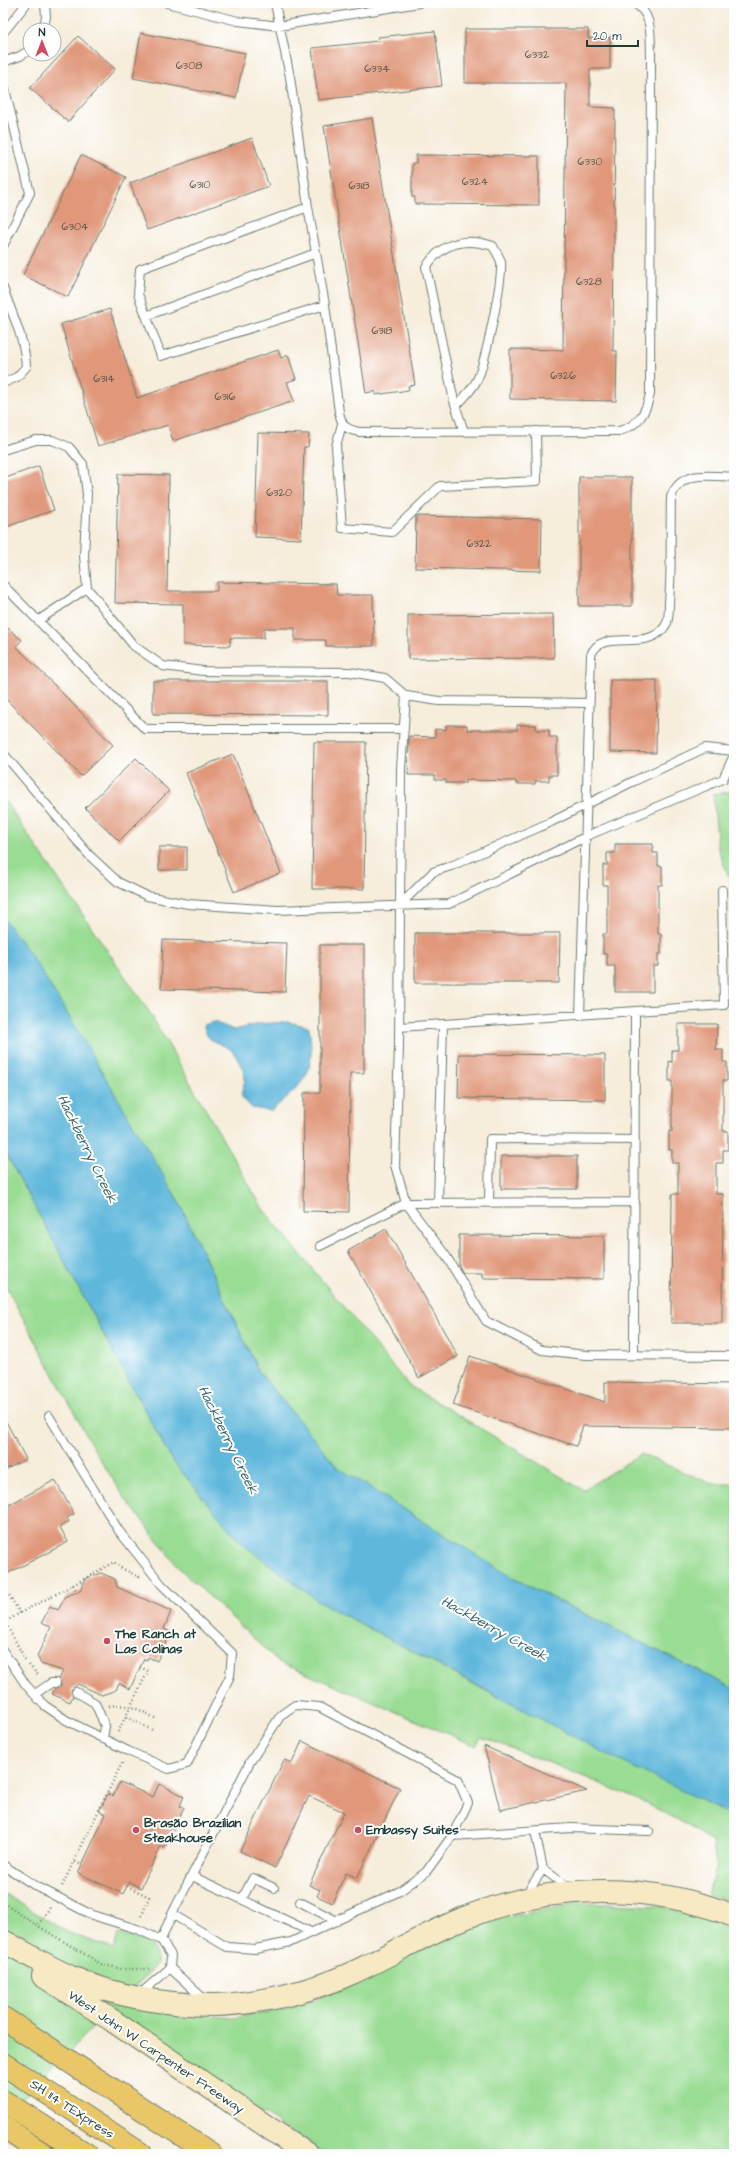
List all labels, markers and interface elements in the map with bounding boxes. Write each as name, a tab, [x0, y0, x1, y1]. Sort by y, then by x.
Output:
north arrow	[22, 22, 62, 62]
scale bar	[587, 22, 638, 48]
text: N	[39, 25, 46, 40]
text: 20 m	[593, 28, 622, 45]
house number: 6332	[525, 47, 550, 62]
house number: 6308	[176, 58, 202, 73]
house number: 6334	[364, 61, 390, 76]
house number: 6330	[577, 154, 603, 169]
house number: 6324	[462, 174, 489, 189]
house number: 6310	[190, 177, 210, 192]
house number: 6318	[348, 178, 370, 193]
house number: 6304	[62, 219, 89, 234]
house number: 6328	[576, 274, 602, 289]
house number: 6318	[371, 323, 393, 338]
house number: 6326	[550, 368, 576, 383]
house number: 6314	[93, 371, 115, 386]
house number: 6316	[215, 389, 236, 404]
house number: 6320	[266, 485, 292, 500]
house number: 6322	[466, 536, 492, 551]
water label: Hackberry Creek	[52, 1091, 122, 1207]
water label: Hackberry Creek	[193, 1382, 263, 1498]
water label: Hackberry Creek	[437, 1591, 551, 1667]
place label: The Ranch at Las Colinas	[114, 1625, 197, 1658]
marker: The Ranch at Las Colinas	[102, 1636, 112, 1646]
place label: Brasão Brazilian Steakhouse	[143, 1814, 242, 1847]
place label: Embassy Suites	[366, 1821, 459, 1840]
marker: Brasão Brazilian Steakhouse	[131, 1825, 141, 1835]
marker: Embassy Suites	[353, 1825, 363, 1835]
street label: West John W Carpenter Freeway	[64, 1986, 248, 2119]
street label: SH 114 TEXpress	[26, 2075, 118, 2143]

